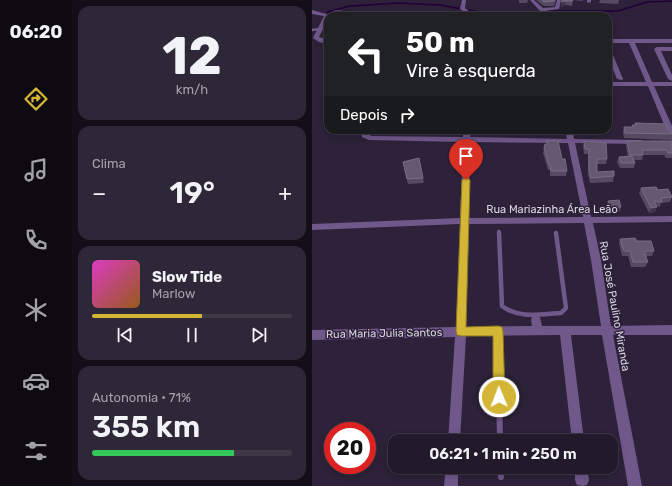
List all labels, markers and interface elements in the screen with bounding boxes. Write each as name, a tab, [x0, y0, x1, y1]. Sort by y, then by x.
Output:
text: 06:20	[9, 21, 63, 43]
text: 12	[162, 25, 222, 87]
text: 50 m	[406, 26, 475, 59]
icon: left	[340, 28, 392, 80]
text: Vire à esquerda	[406, 60, 536, 82]
text: km/h	[176, 82, 208, 97]
icon: directions	[22, 85, 50, 113]
icon: right	[396, 104, 418, 126]
text: Depois	[340, 106, 388, 124]
pin	[449, 139, 483, 180]
icon: arrive	[455, 145, 477, 167]
icon: music	[22, 156, 50, 184]
text: Clima	[92, 156, 126, 171]
text: 19°	[170, 175, 215, 211]
text: −	[92, 180, 106, 207]
text: +	[278, 180, 292, 207]
street label: Rua Mariazinha Área Leão	[486, 203, 618, 216]
icon: phone	[22, 226, 50, 254]
street label: Rua José Paulino Miranda	[597, 240, 632, 372]
text: Slow Tide	[152, 268, 222, 286]
text: Marlow	[152, 286, 195, 301]
icon: climate	[22, 296, 50, 324]
icon: previous	[114, 324, 136, 346]
icon: pause	[181, 324, 203, 346]
icon: next	[248, 324, 270, 346]
street label: Rua Maria Julia Santos	[326, 326, 443, 341]
icon: car	[22, 367, 50, 395]
position arrow	[478, 376, 520, 418]
text: Autonomia · 71%	[92, 390, 191, 405]
text: 355 km	[92, 409, 200, 445]
speed limit sign: 20	[324, 422, 376, 474]
icon: filters	[22, 437, 50, 465]
text: 06:21 · 1 min · 250 m	[429, 445, 577, 463]

